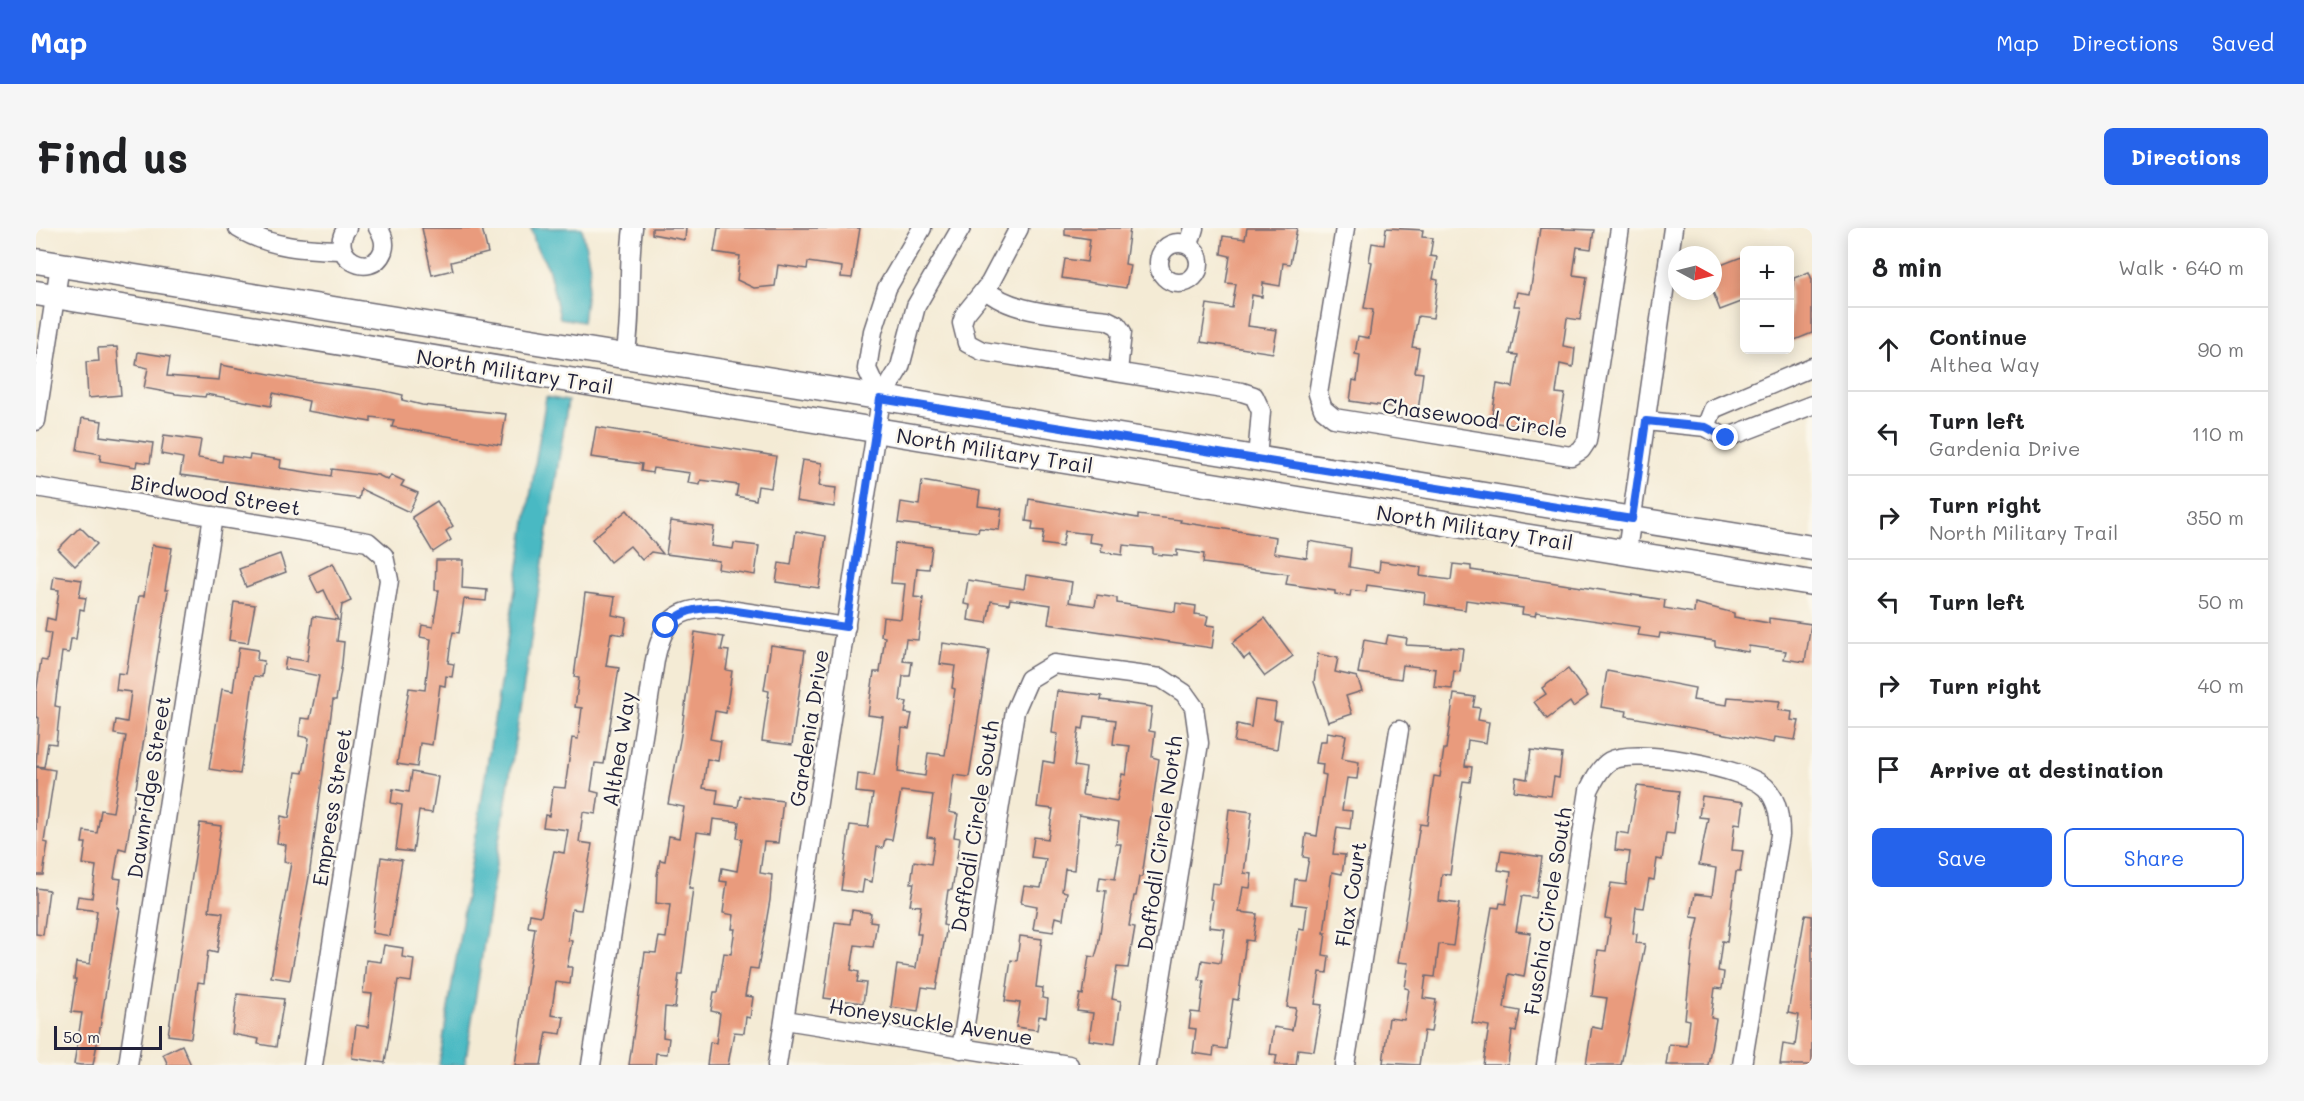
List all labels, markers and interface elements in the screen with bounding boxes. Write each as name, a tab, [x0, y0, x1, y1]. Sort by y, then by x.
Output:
text: Map	[30, 24, 87, 60]
text: Map	[1996, 29, 2039, 56]
text: Directions	[2072, 29, 2179, 56]
text: Saved	[2212, 29, 2274, 56]
button: Directions	[2104, 128, 2268, 185]
text: Find us	[36, 129, 188, 184]
north arrow	[1668, 246, 1722, 300]
map controls	[1740, 246, 1794, 354]
button: +	[1740, 246, 1794, 300]
text: 8 min	[1872, 250, 1942, 284]
text: Walk · 640 m	[2118, 254, 2244, 280]
button: −	[1740, 300, 1794, 354]
text: Continue	[1929, 322, 2027, 351]
icon: ahead	[1872, 333, 1905, 366]
text: 90 m	[2198, 336, 2244, 362]
street label: North Military Trail	[415, 342, 615, 400]
text: Althea Way	[1929, 351, 2040, 377]
street label: Chasewood Circle	[1381, 391, 1569, 443]
text: Turn left	[1929, 406, 2025, 435]
icon: left	[1872, 417, 1905, 450]
text: 110 m	[2191, 420, 2244, 446]
street label: North Military Trail	[895, 421, 1095, 479]
route end	[1712, 424, 1738, 450]
text: Gardenia Drive	[1929, 435, 2080, 461]
street label: Birdwood Street	[129, 467, 303, 521]
text: Turn right	[1929, 490, 2041, 519]
street label: North Military Trail	[1375, 498, 1575, 556]
icon: right	[1872, 501, 1905, 534]
text: 350 m	[2186, 504, 2244, 530]
text: North Military Trail	[1929, 519, 2118, 545]
icon: left	[1872, 585, 1905, 618]
text: Turn left	[1929, 587, 2025, 616]
text: 50 m	[2198, 588, 2244, 614]
route start	[652, 612, 678, 638]
street label: Gardenia Drive	[782, 647, 834, 809]
icon: right	[1872, 669, 1905, 702]
text: Turn right	[1929, 671, 2041, 700]
text: 40 m	[2198, 672, 2244, 698]
street label: Althea Way	[596, 690, 640, 808]
street label: Dawnridge Street	[120, 694, 176, 880]
street label: Daffodil Circle South	[944, 718, 1004, 934]
street label: Empress Street	[305, 726, 357, 888]
street label: Daffodil Circle North	[1131, 734, 1187, 952]
icon: arrive	[1872, 753, 1905, 786]
text: Arrive at destination	[1929, 755, 2164, 784]
street label: Fuschia Circle South	[1517, 805, 1577, 1017]
button: Save	[1872, 828, 2052, 887]
button: Share	[2064, 828, 2244, 887]
street label: Flax Court	[1328, 839, 1372, 949]
street label: Honeysuckle Avenue	[827, 992, 1035, 1050]
scale bar	[54, 1023, 162, 1050]
text: 50 m	[63, 1026, 100, 1047]

